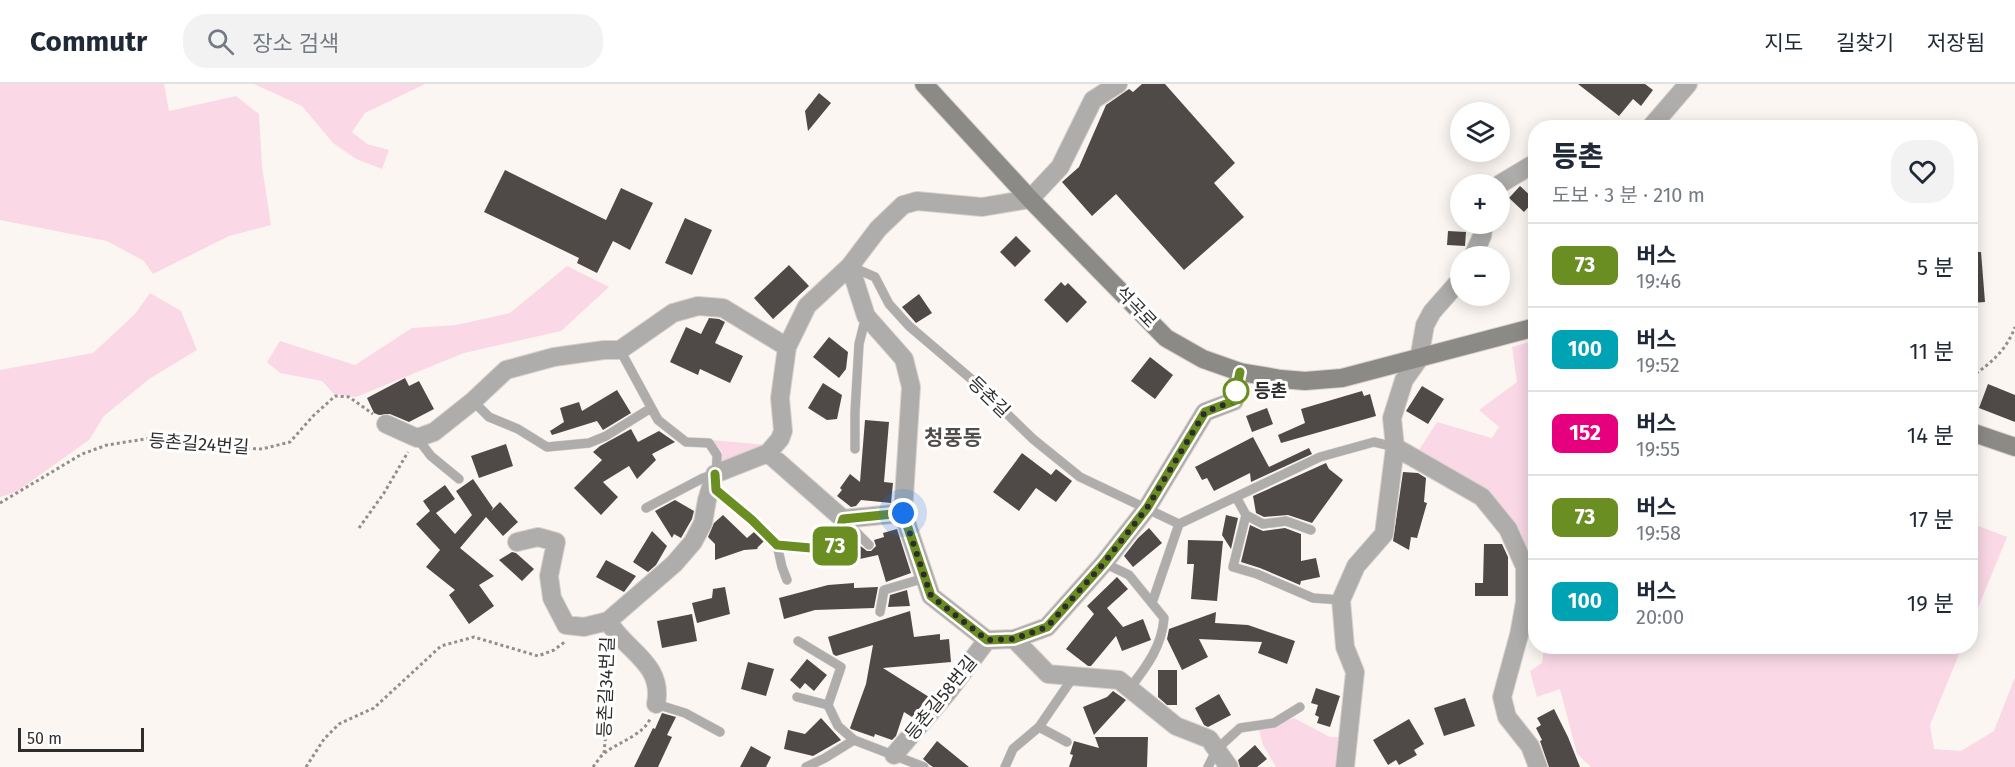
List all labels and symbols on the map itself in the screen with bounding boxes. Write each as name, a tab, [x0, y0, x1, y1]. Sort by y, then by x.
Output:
street label: 석곡로	[1111, 281, 1161, 333]
street label: 등촌길	[963, 372, 1015, 422]
marker: 등촌	[1223, 378, 1249, 404]
place label: 등촌	[1254, 380, 1287, 402]
district label: 청풍동	[924, 425, 982, 451]
street label: 등촌길24번길	[148, 430, 250, 458]
your location	[888, 498, 918, 528]
line badge: 73	[808, 526, 862, 566]
street label: 등촌길34번길	[593, 636, 619, 738]
street label: 등촌길58번길	[900, 652, 982, 744]
scale bar	[18, 725, 144, 752]

